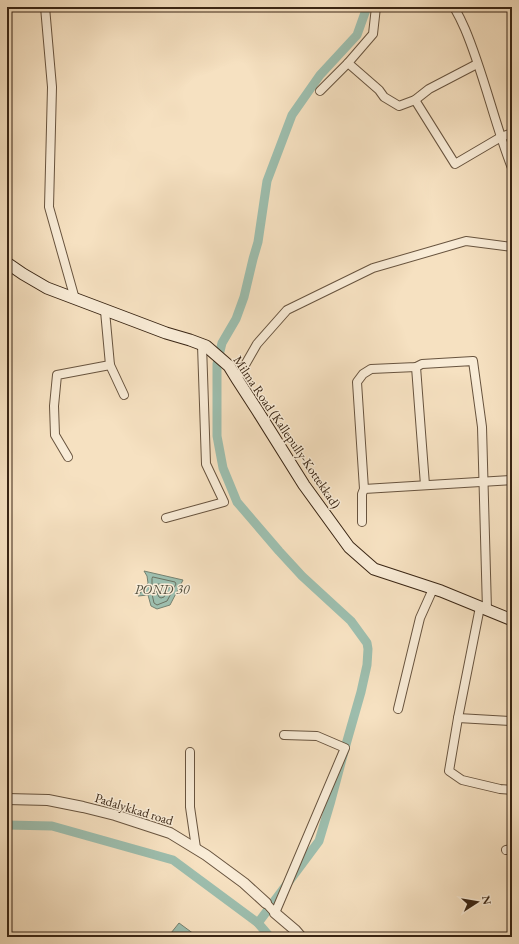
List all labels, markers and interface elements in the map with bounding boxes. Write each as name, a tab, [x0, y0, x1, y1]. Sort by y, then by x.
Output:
street label: Milma Road (Kallepully-Kottekkad)	[229, 352, 345, 512]
water label: POND 30	[134, 580, 191, 598]
street label: Padalykkad road	[93, 789, 176, 829]
north arrow	[457, 882, 497, 922]
text: N	[479, 894, 495, 906]

